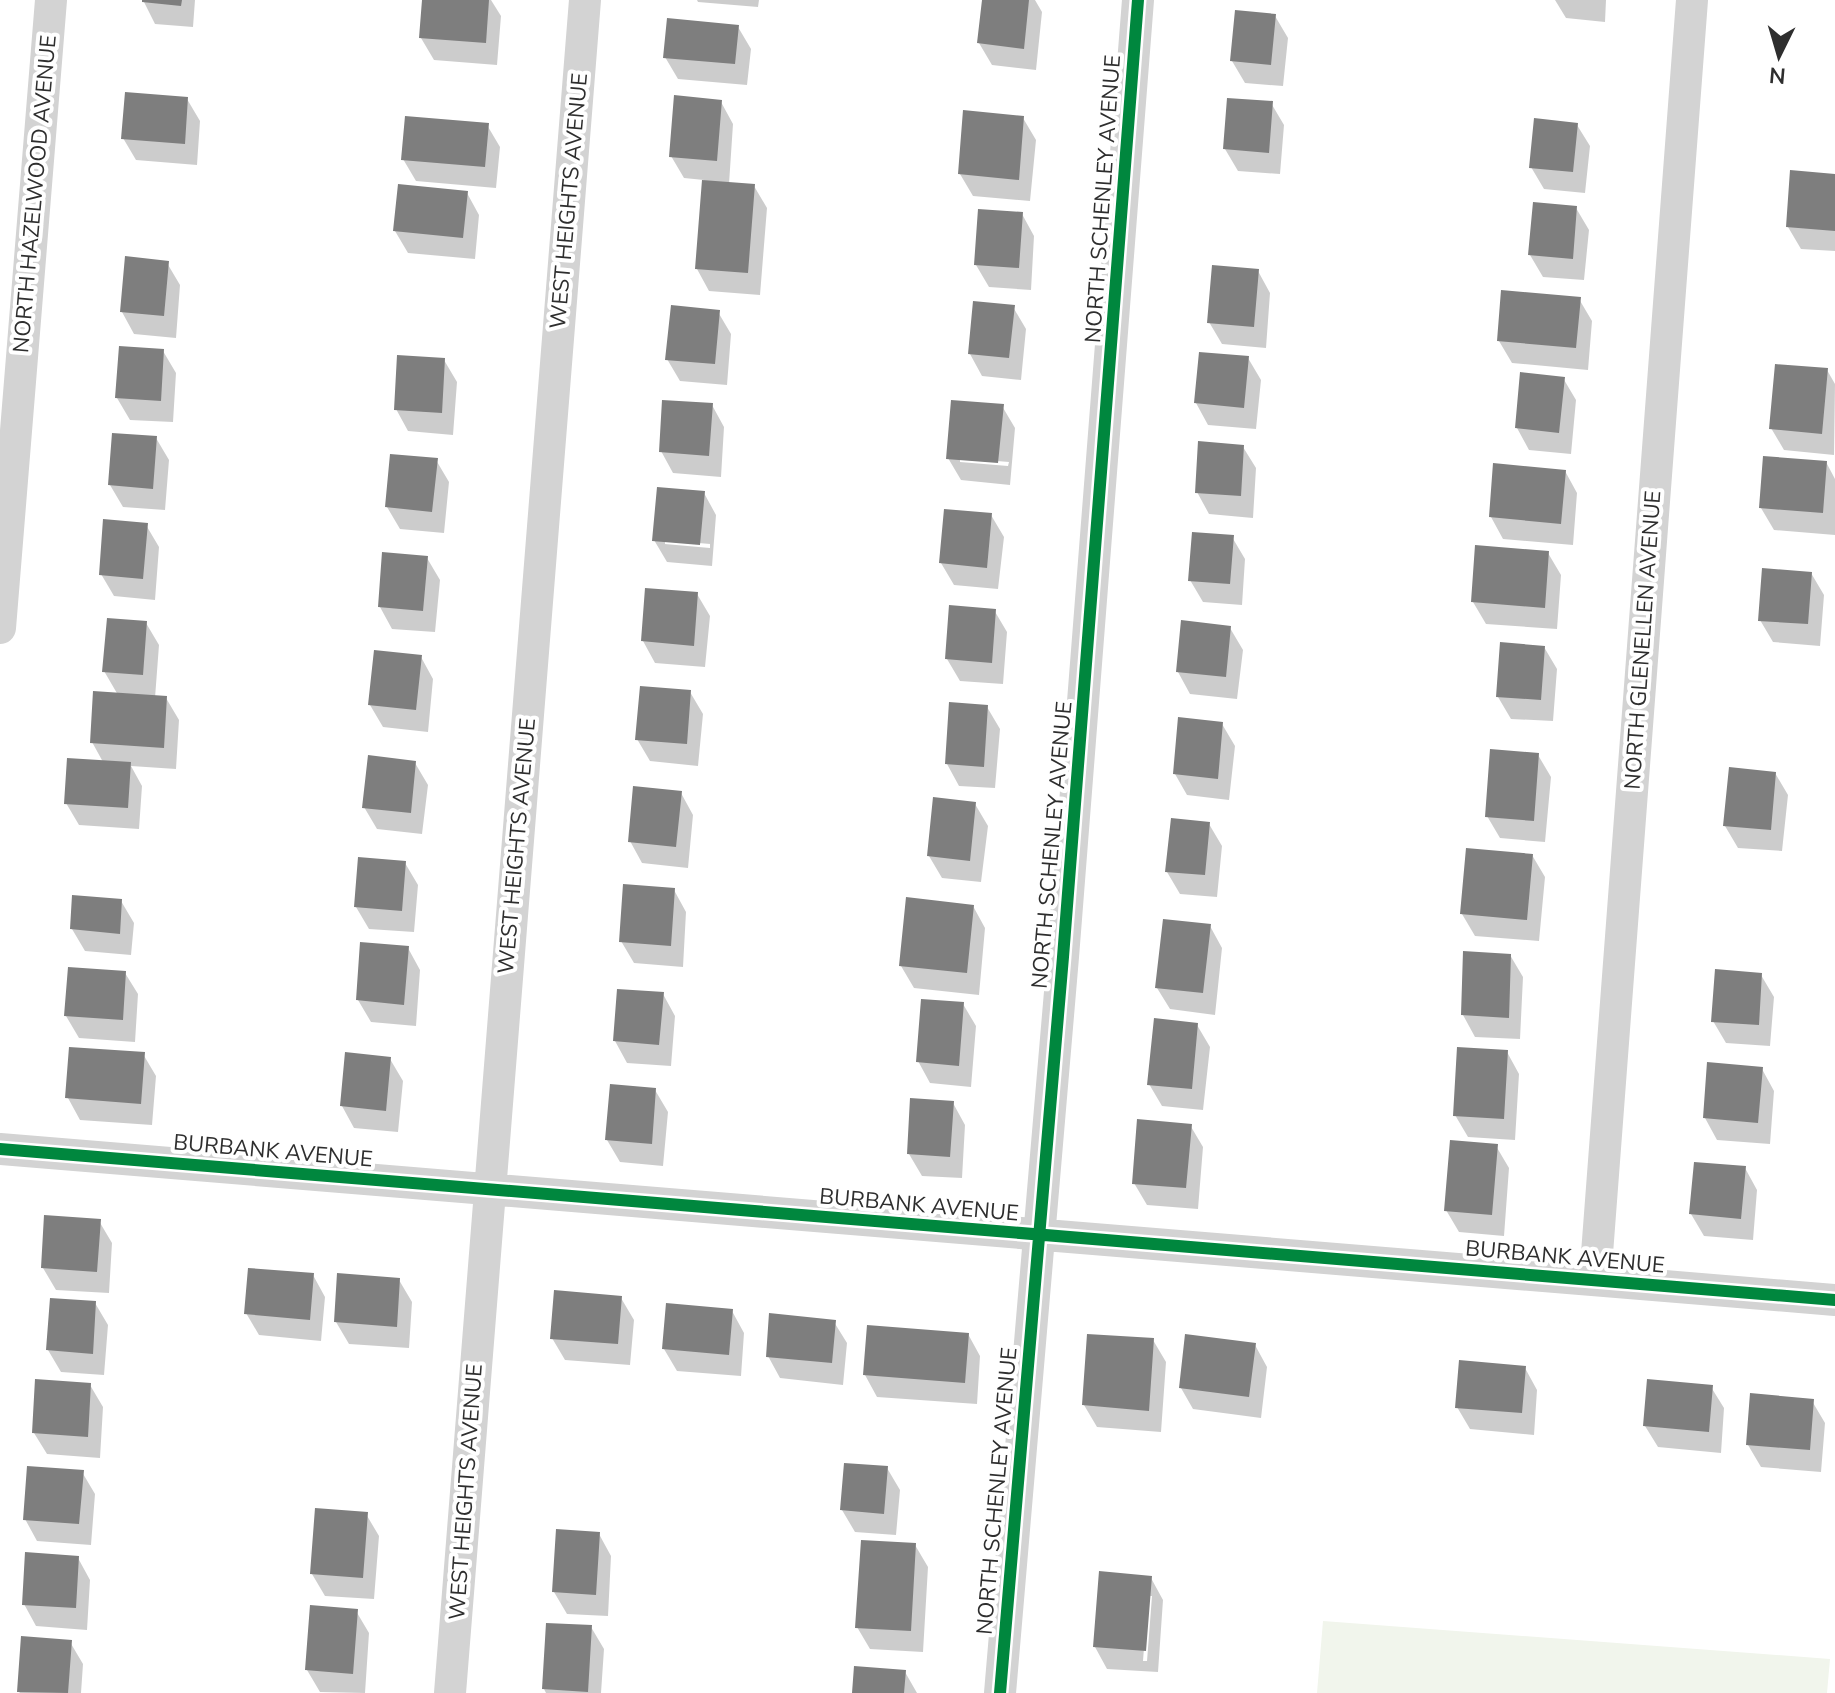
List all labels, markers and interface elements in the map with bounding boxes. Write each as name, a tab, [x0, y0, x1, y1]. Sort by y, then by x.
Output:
north arrow	[1739, 16, 1819, 96]
street label: NORTH HAZELWOOD AVENUE	[6, 34, 64, 354]
street label: NORTH SCHENLEY AVENUE	[1078, 54, 1128, 344]
text: N	[1768, 59, 1787, 91]
street label: WEST HEIGHTS AVENUE	[543, 72, 595, 330]
street label: NORTH GLENELLEN AVENUE	[1618, 490, 1668, 790]
street label: NORTH SCHENLEY AVENUE	[1024, 700, 1080, 990]
street label: WEST HEIGHTS AVENUE	[491, 717, 543, 975]
street label: BURBANK AVENUE	[172, 1127, 374, 1175]
street label: BURBANK AVENUE	[818, 1181, 1020, 1229]
street label: BURBANK AVENUE	[1464, 1233, 1666, 1281]
street label: NORTH SCHENLEY AVENUE	[969, 1346, 1025, 1636]
street label: WEST HEIGHTS AVENUE	[442, 1363, 490, 1621]

